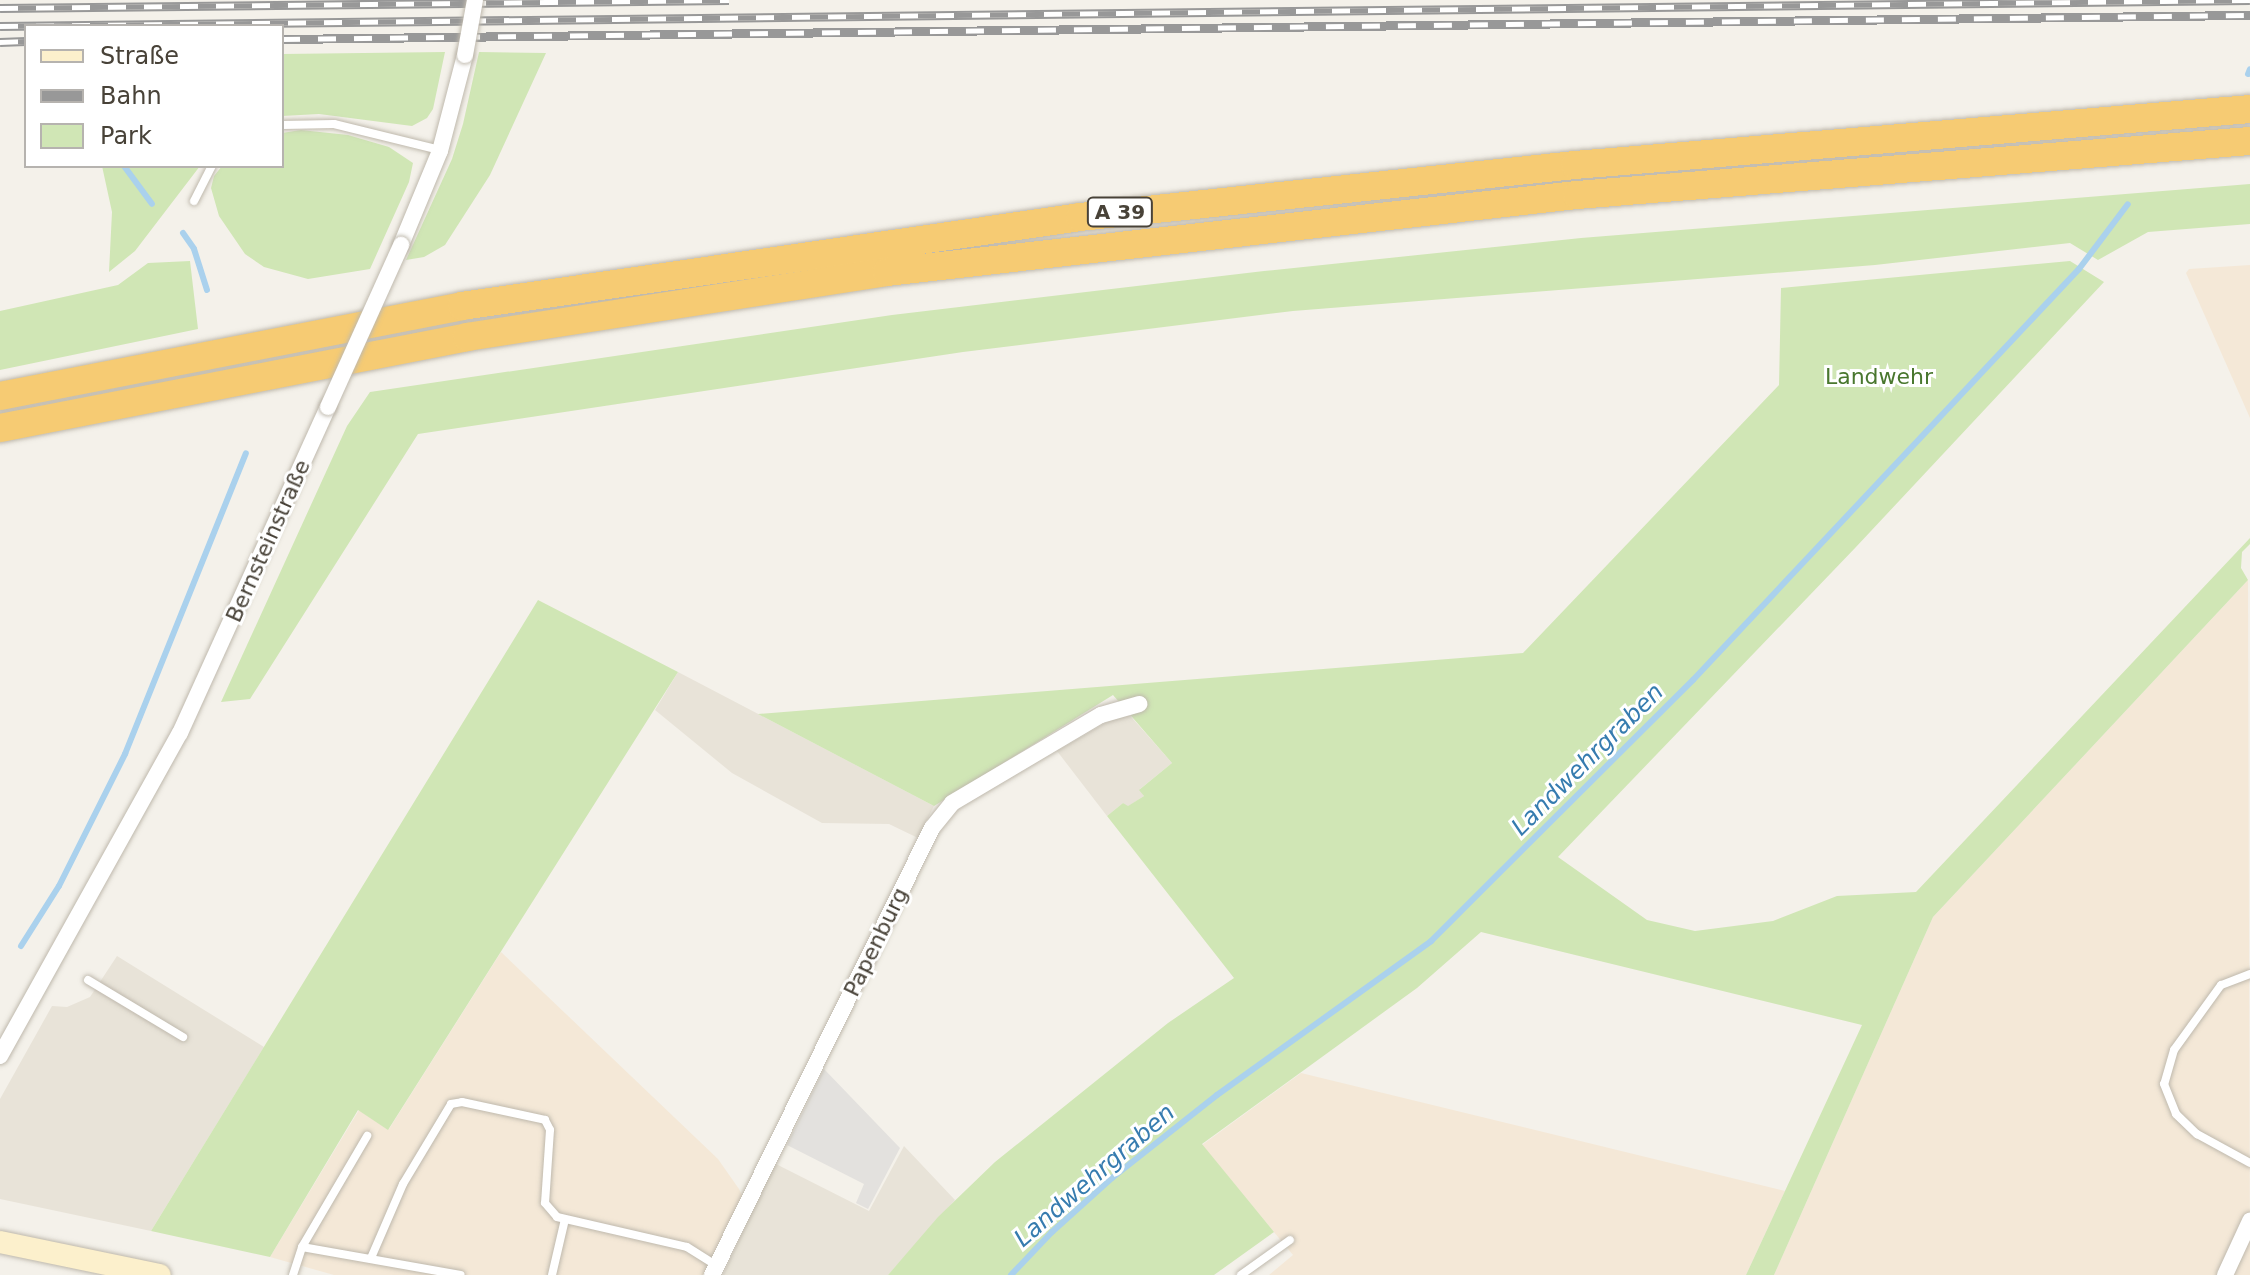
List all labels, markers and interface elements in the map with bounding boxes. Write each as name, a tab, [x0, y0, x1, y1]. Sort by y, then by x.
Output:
legend	[24, 24, 284, 168]
text: Straße	[100, 42, 179, 70]
text: Bahn	[100, 82, 162, 110]
text: Park	[100, 122, 152, 150]
road number: A 39	[1086, 196, 1154, 228]
park label: Landwehr	[1825, 364, 1933, 390]
street label: Bernsteinstraße	[220, 456, 316, 626]
water label: Landwehrgraben	[1506, 678, 1670, 842]
street label: Papenburg	[838, 883, 914, 1001]
water label: Landwehrgraben	[1009, 1099, 1181, 1253]

